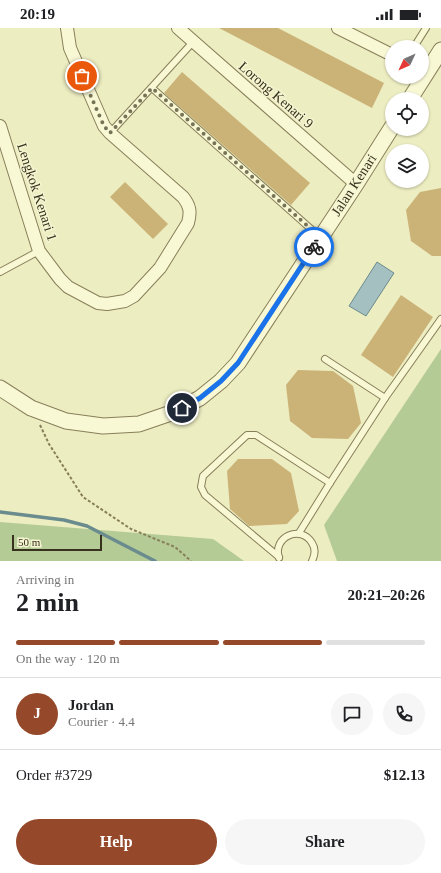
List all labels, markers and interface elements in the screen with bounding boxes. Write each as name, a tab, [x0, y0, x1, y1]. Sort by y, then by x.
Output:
text: 20:19	[20, 6, 55, 22]
north arrow	[385, 40, 429, 84]
map controls	[385, 40, 429, 188]
pin	[65, 59, 99, 93]
street label: Lorong Kenari 9	[236, 59, 316, 131]
icon: bag	[71, 65, 93, 87]
button: locate	[385, 92, 429, 136]
street label: Lengkok Kenari 1	[14, 141, 60, 243]
button: layers	[385, 144, 429, 188]
street label: Jalan Kenari	[329, 151, 380, 219]
courier	[294, 227, 334, 267]
icon: bike	[303, 236, 325, 258]
pin	[165, 391, 199, 425]
icon: home	[171, 397, 193, 419]
scale bar	[12, 533, 102, 552]
text: 50 m	[18, 536, 40, 548]
text: Arriving in	[16, 572, 74, 587]
text: 20:21–20:26	[348, 587, 425, 603]
text: 2 min	[16, 588, 79, 617]
text: On the way · 120 m	[16, 651, 120, 666]
button: chat	[331, 693, 373, 735]
button: phone	[383, 693, 425, 735]
text: Jordan	[68, 697, 114, 713]
text: J	[33, 705, 41, 721]
text: Courier · 4.4	[68, 714, 135, 729]
text: Order #3729	[16, 767, 92, 783]
text: $12.13	[384, 767, 425, 783]
button: Help	[16, 819, 217, 865]
button: Share	[225, 819, 425, 865]

